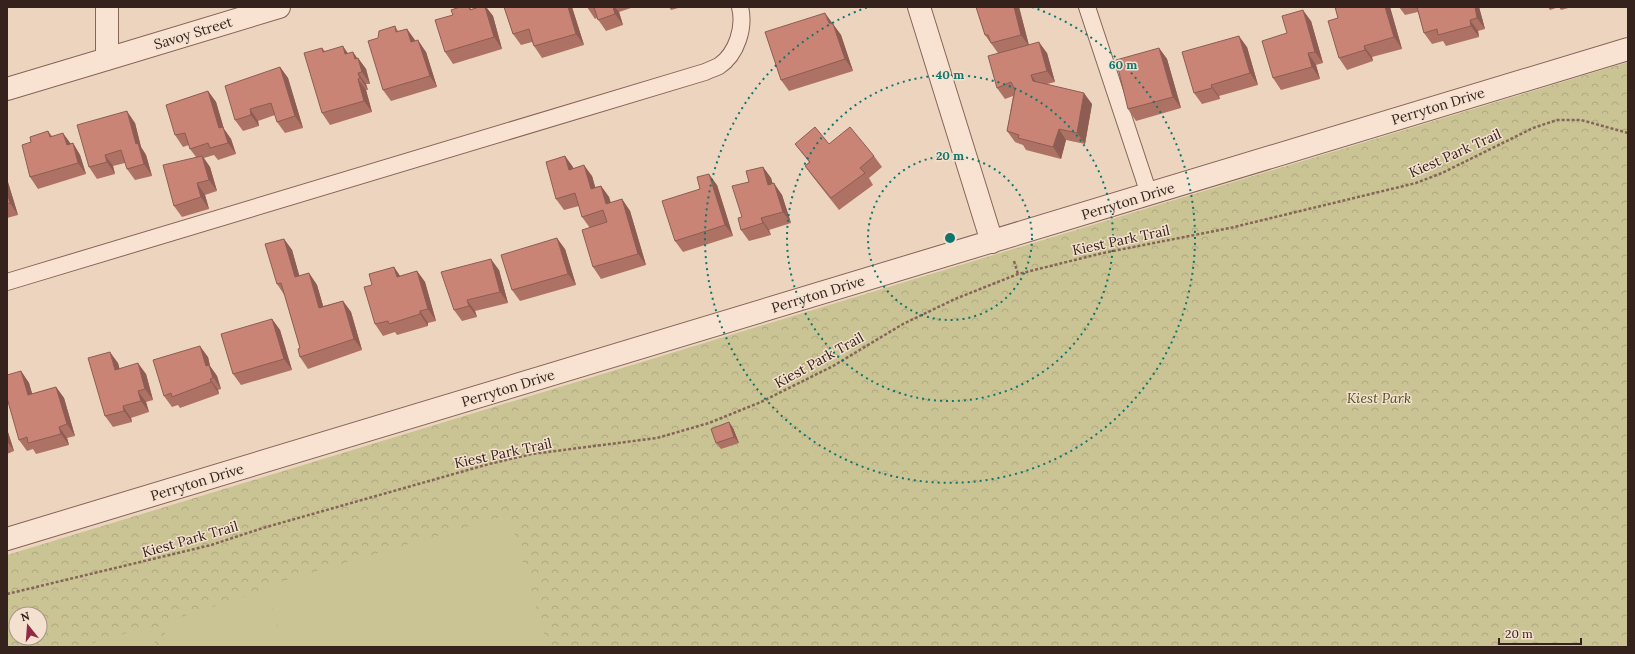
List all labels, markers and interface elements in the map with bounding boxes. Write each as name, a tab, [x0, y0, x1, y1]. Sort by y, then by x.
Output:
street label: Savoy Street	[152, 12, 235, 53]
text: 60 m	[1109, 57, 1137, 72]
text: 40 m	[936, 67, 964, 82]
street label: Perryton Drive	[1389, 83, 1487, 129]
street label: Kiest Park Trail	[1406, 125, 1504, 181]
text: 20 m	[936, 148, 964, 163]
street label: Perryton Drive	[1079, 178, 1177, 224]
street label: Kiest Park Trail	[1071, 221, 1172, 259]
centre of rings	[943, 231, 957, 245]
street label: Perryton Drive	[769, 271, 867, 317]
street label: Kiest Park Trail	[771, 328, 867, 392]
street label: Perryton Drive	[459, 365, 557, 411]
park label: Kiest Park	[1347, 389, 1411, 407]
street label: Kiest Park Trail	[453, 434, 554, 472]
street label: Perryton Drive	[148, 459, 246, 505]
street label: Kiest Park Trail	[140, 517, 240, 561]
north arrow	[8, 606, 48, 646]
text: N	[19, 608, 32, 624]
scale bar	[1499, 620, 1581, 646]
text: 20 m	[1505, 626, 1533, 641]

